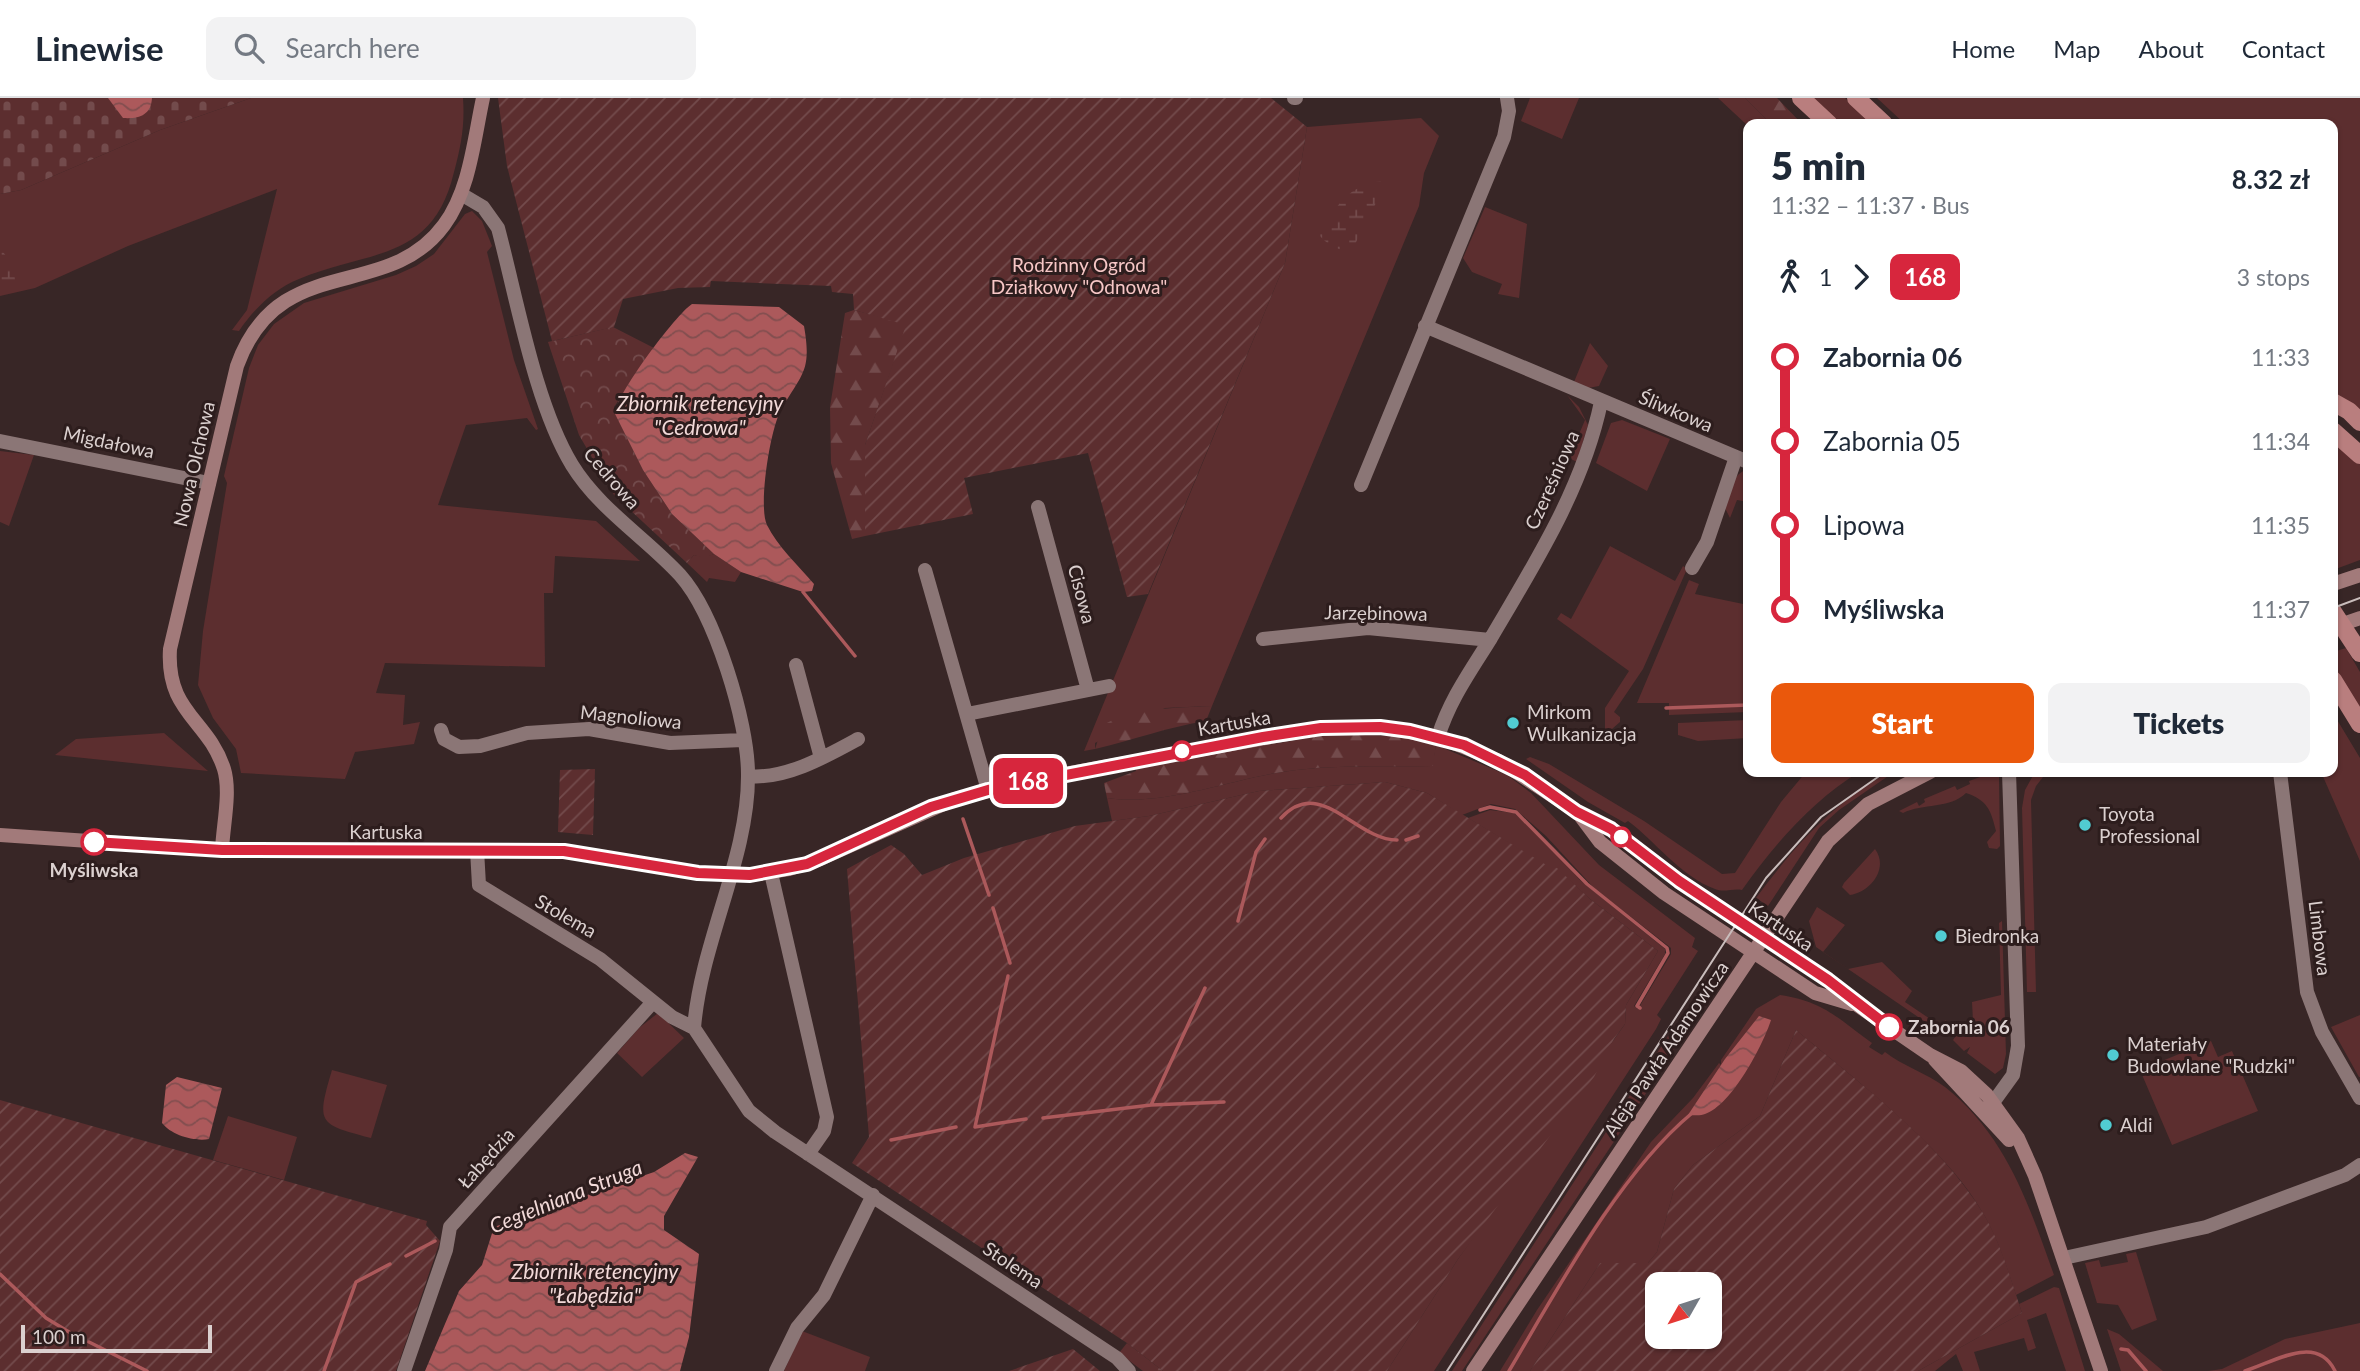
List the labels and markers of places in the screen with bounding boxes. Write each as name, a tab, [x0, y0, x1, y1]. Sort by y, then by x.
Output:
place label: Mirkom Wulkanizacja	[1527, 700, 1636, 745]
marker: Mirkom Wulkanizacja	[1505, 715, 1521, 731]
unlabelled marker	[1172, 741, 1192, 761]
place label: Toyota Professional	[2099, 802, 2200, 847]
marker: Toyota Professional	[2077, 817, 2093, 833]
unlabelled marker	[1611, 827, 1631, 847]
marker: Myśliwska	[81, 829, 107, 855]
place label: Myśliwska	[50, 858, 138, 881]
place label: Biedronka	[1955, 924, 2039, 947]
marker: Biedronka	[1933, 928, 1949, 944]
marker: Zabornia 06	[1876, 1014, 1902, 1040]
place label: Zabornia 06	[1908, 1015, 2010, 1038]
place label: Materiały Budowlane "Rudzki"	[2127, 1032, 2295, 1077]
marker: Materiały Budowlane "Rudzki"	[2105, 1047, 2121, 1063]
place label: Aldi	[2120, 1113, 2153, 1136]
marker: Aldi	[2098, 1117, 2114, 1133]

